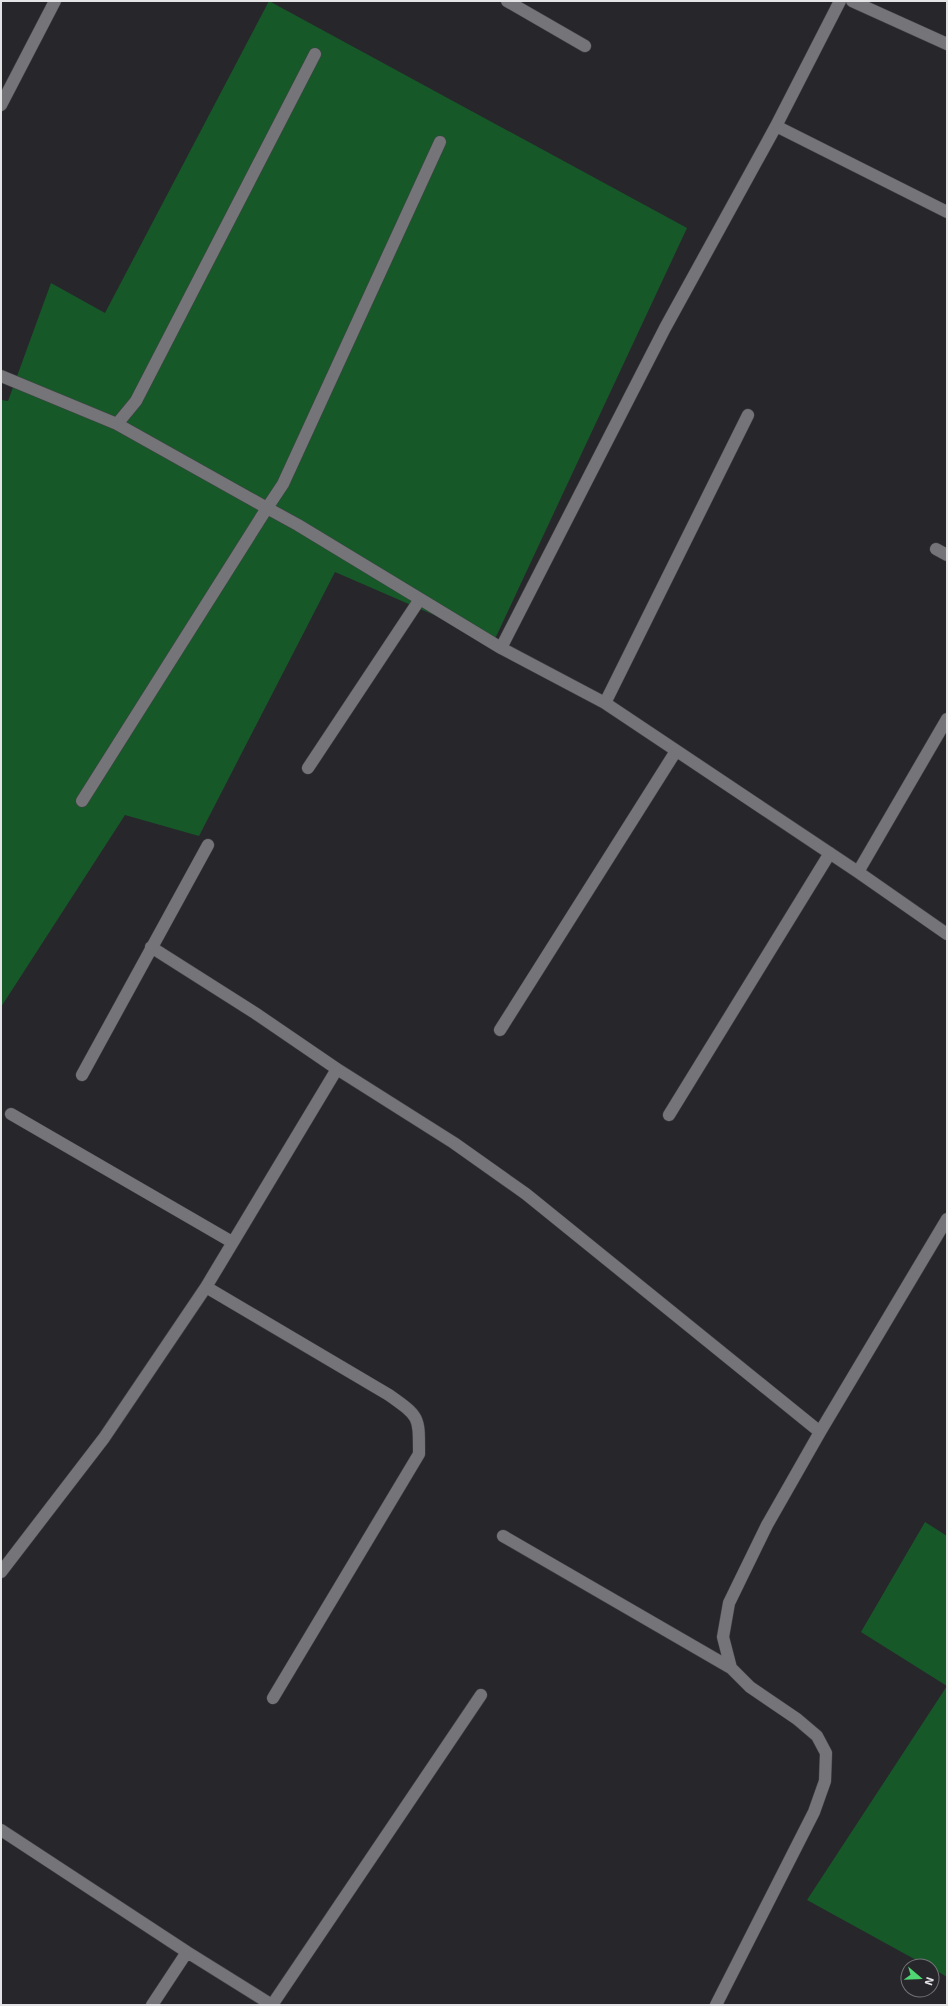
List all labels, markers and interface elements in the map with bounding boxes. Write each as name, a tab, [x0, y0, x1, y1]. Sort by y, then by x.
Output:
north arrow	[900, 1958, 940, 1998]
text: N	[922, 1976, 937, 1987]

